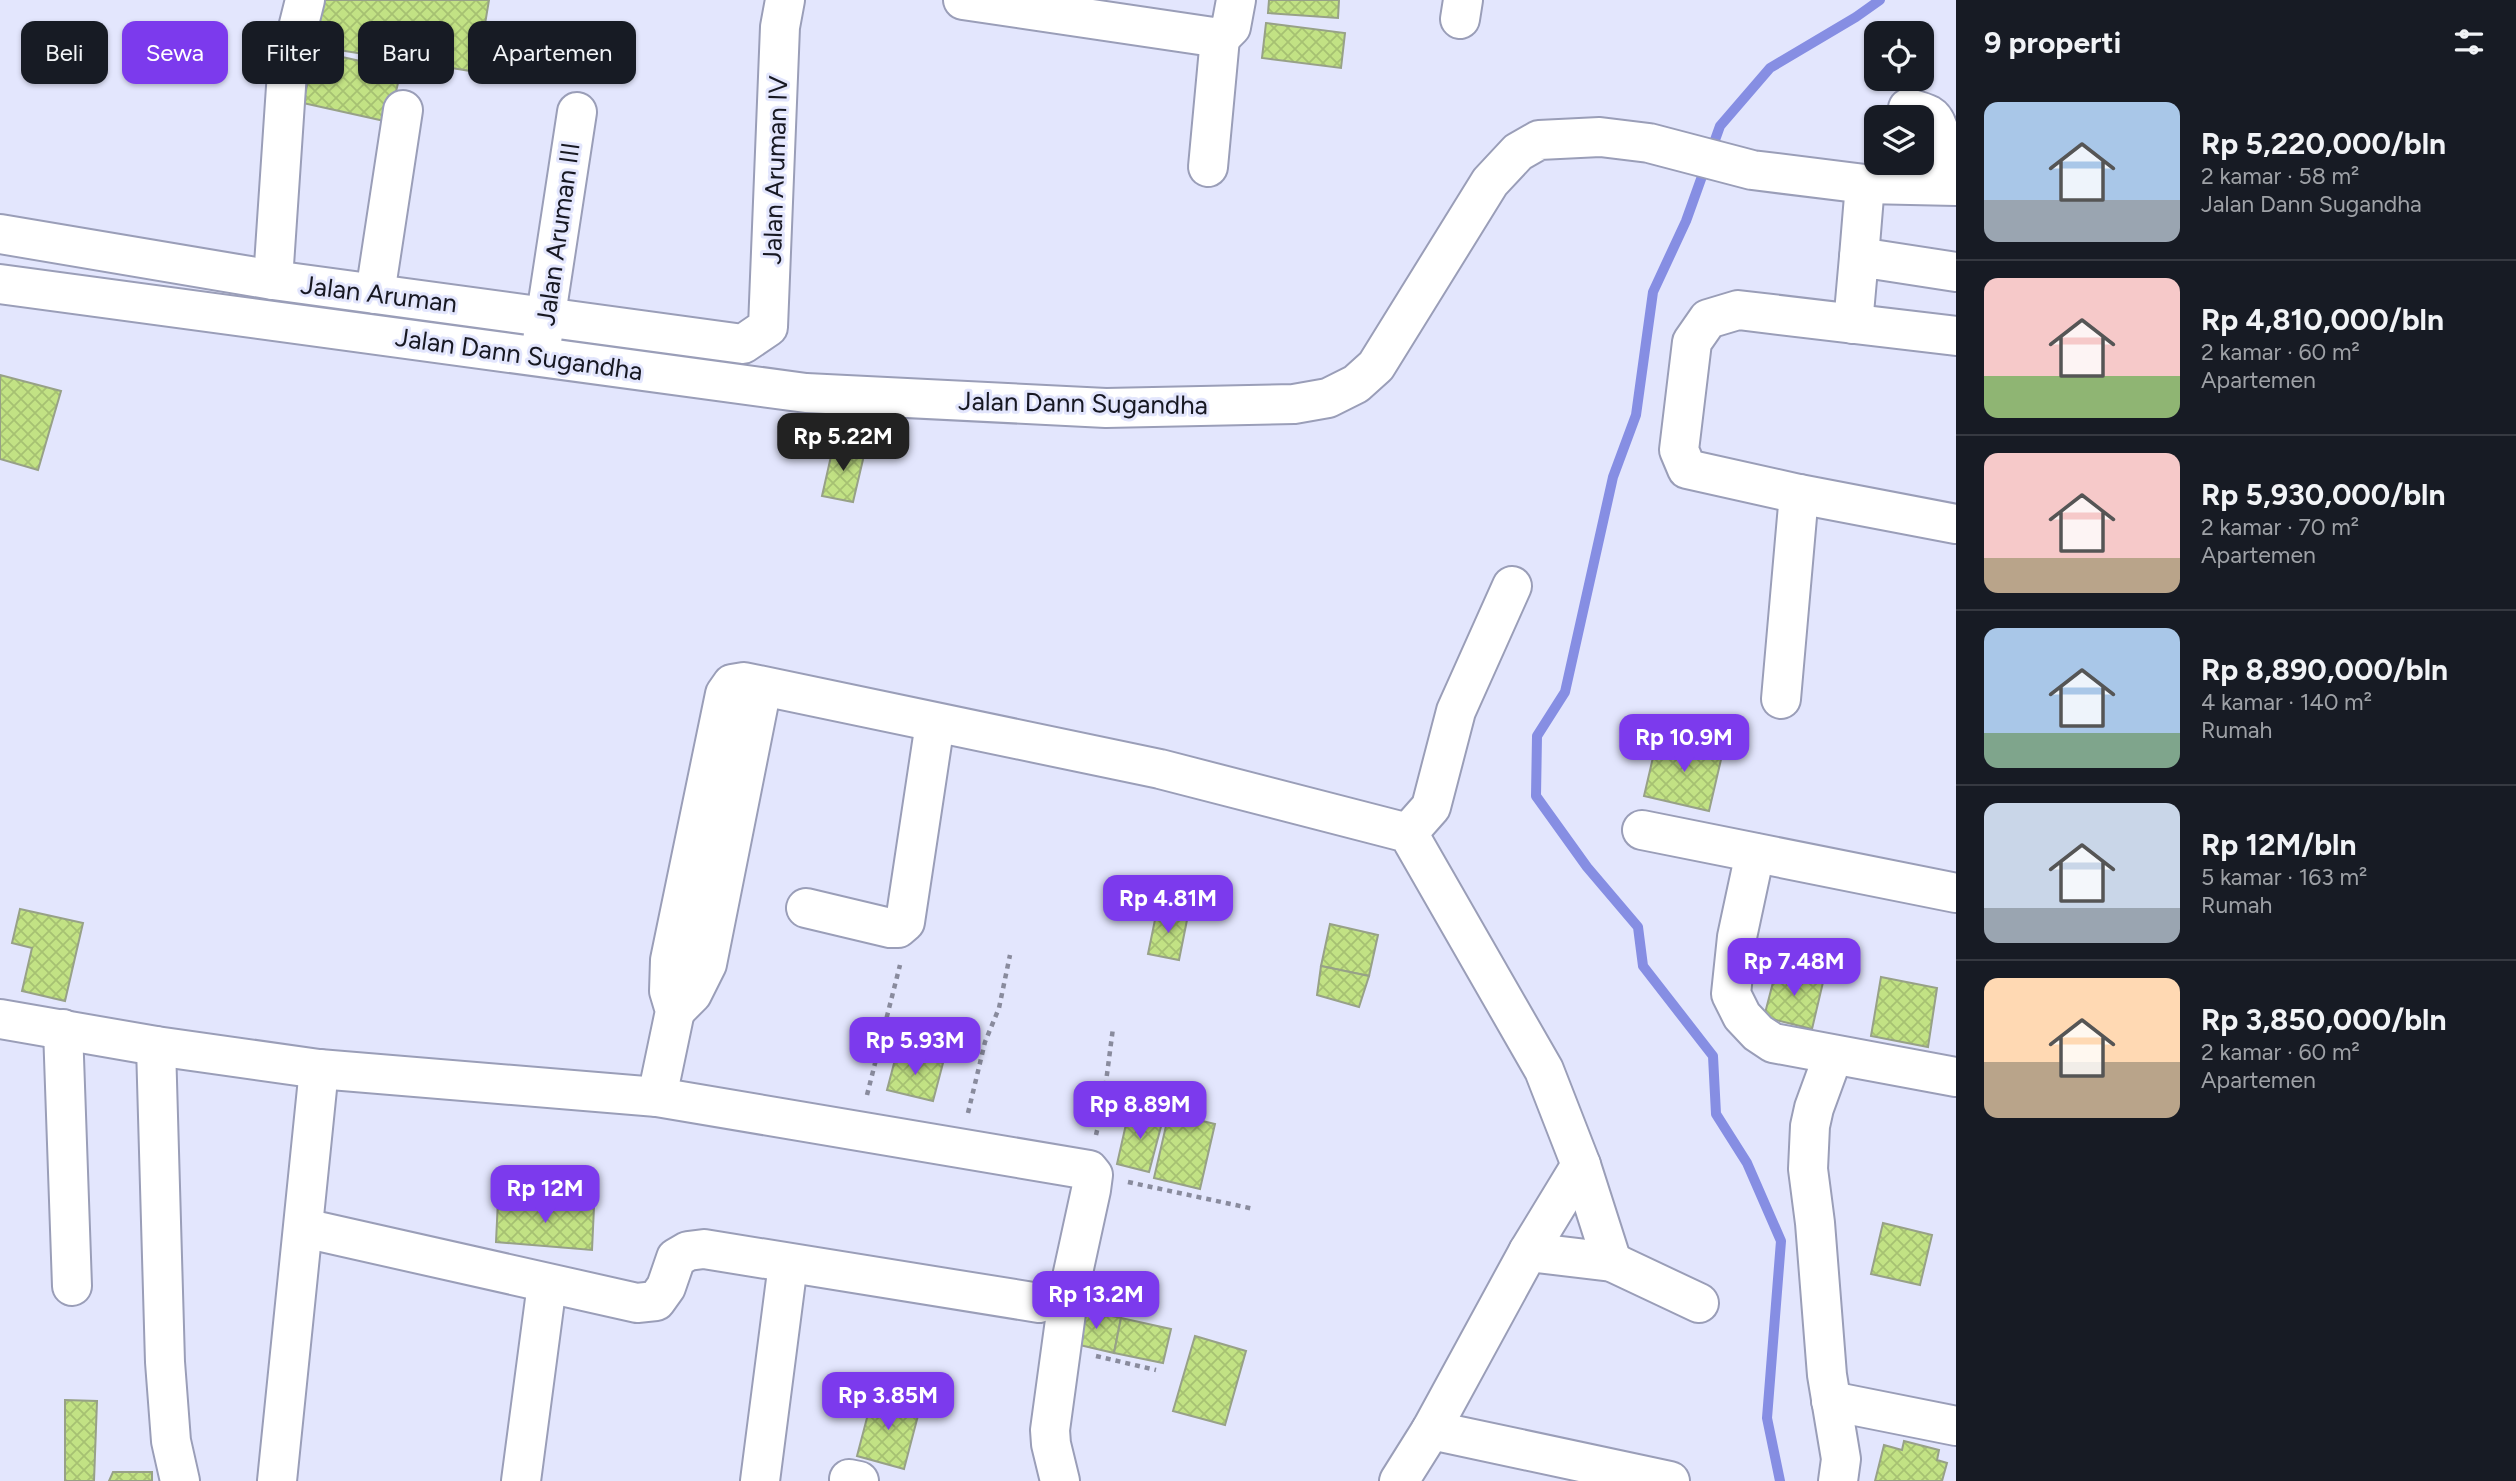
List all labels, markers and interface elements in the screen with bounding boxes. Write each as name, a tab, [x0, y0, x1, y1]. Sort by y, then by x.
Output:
chip: Beli	[21, 21, 108, 84]
chip: Sewa	[122, 21, 228, 84]
chip: Filter	[242, 21, 344, 84]
chip: Baru	[358, 21, 454, 84]
chip: Apartemen	[468, 21, 636, 84]
map controls	[1864, 21, 1934, 175]
button: locate	[1864, 21, 1934, 91]
icon: filters	[2450, 23, 2488, 61]
text: 9 properti	[1984, 24, 2121, 61]
street label: Jalan Aruman IV	[756, 75, 794, 265]
button: layers	[1864, 105, 1934, 175]
text: Rp 5,220,000/bln	[2201, 125, 2446, 162]
icon: home	[2040, 130, 2124, 214]
street label: Jalan Aruman III	[529, 140, 587, 328]
text: 2 kamar · 58 m²	[2201, 162, 2359, 190]
text: Jalan Dann Sugandha	[2201, 190, 2422, 218]
street label: Jalan Aruman	[299, 269, 459, 319]
text: Rp 4,810,000/bln	[2201, 301, 2444, 338]
icon: home	[2040, 306, 2124, 390]
street label: Jalan Dann Sugandha	[393, 321, 645, 387]
text: 2 kamar · 60 m²	[2201, 338, 2360, 366]
text: Apartemen	[2201, 366, 2316, 394]
street label: Jalan Dann Sugandha	[958, 385, 1208, 421]
pin: Rp 5.22M	[771, 414, 915, 473]
text: Rp 5.22M	[793, 422, 893, 450]
text: Rp 5,930,000/bln	[2201, 476, 2445, 513]
icon: home	[2040, 481, 2124, 565]
text: 2 kamar · 70 m²	[2201, 513, 2359, 541]
text: Apartemen	[2201, 541, 2316, 569]
text: Rp 8,890,000/bln	[2201, 651, 2448, 688]
icon: home	[2040, 656, 2124, 740]
text: 4 kamar · 140 m²	[2201, 688, 2372, 716]
pin: Rp 10.9M	[1612, 714, 1756, 774]
text: Rumah	[2201, 716, 2272, 744]
text: Rp 10.9M	[1635, 723, 1733, 751]
text: Rp 12M/bln	[2201, 826, 2357, 863]
icon: home	[2040, 831, 2124, 915]
text: 5 kamar · 163 m²	[2201, 863, 2367, 891]
pin: Rp 4.81M	[1096, 876, 1240, 935]
text: Rp 4.81M	[1119, 884, 1217, 912]
text: Rumah	[2201, 891, 2272, 919]
pin: Rp 7.48M	[1722, 939, 1866, 998]
text: Rp 7.48M	[1744, 947, 1844, 975]
text: Rp 3,850,000/bln	[2201, 1001, 2446, 1038]
icon: home	[2040, 1006, 2124, 1090]
pin: Rp 5.93M	[843, 1018, 987, 1077]
text: Rp 5.93M	[865, 1026, 965, 1054]
text: 2 kamar · 60 m²	[2201, 1038, 2360, 1066]
text: Apartemen	[2201, 1066, 2316, 1094]
pin: Rp 8.89M	[1068, 1082, 1212, 1141]
text: Rp 8.89M	[1089, 1090, 1191, 1118]
pin: Rp 12M	[488, 1166, 602, 1225]
text: Rp 12M	[507, 1174, 583, 1202]
pin: Rp 13.2M	[1024, 1272, 1168, 1331]
text: Rp 13.2M	[1048, 1280, 1144, 1308]
pin: Rp 3.85M	[816, 1372, 960, 1432]
text: Rp 3.85M	[838, 1381, 938, 1409]

